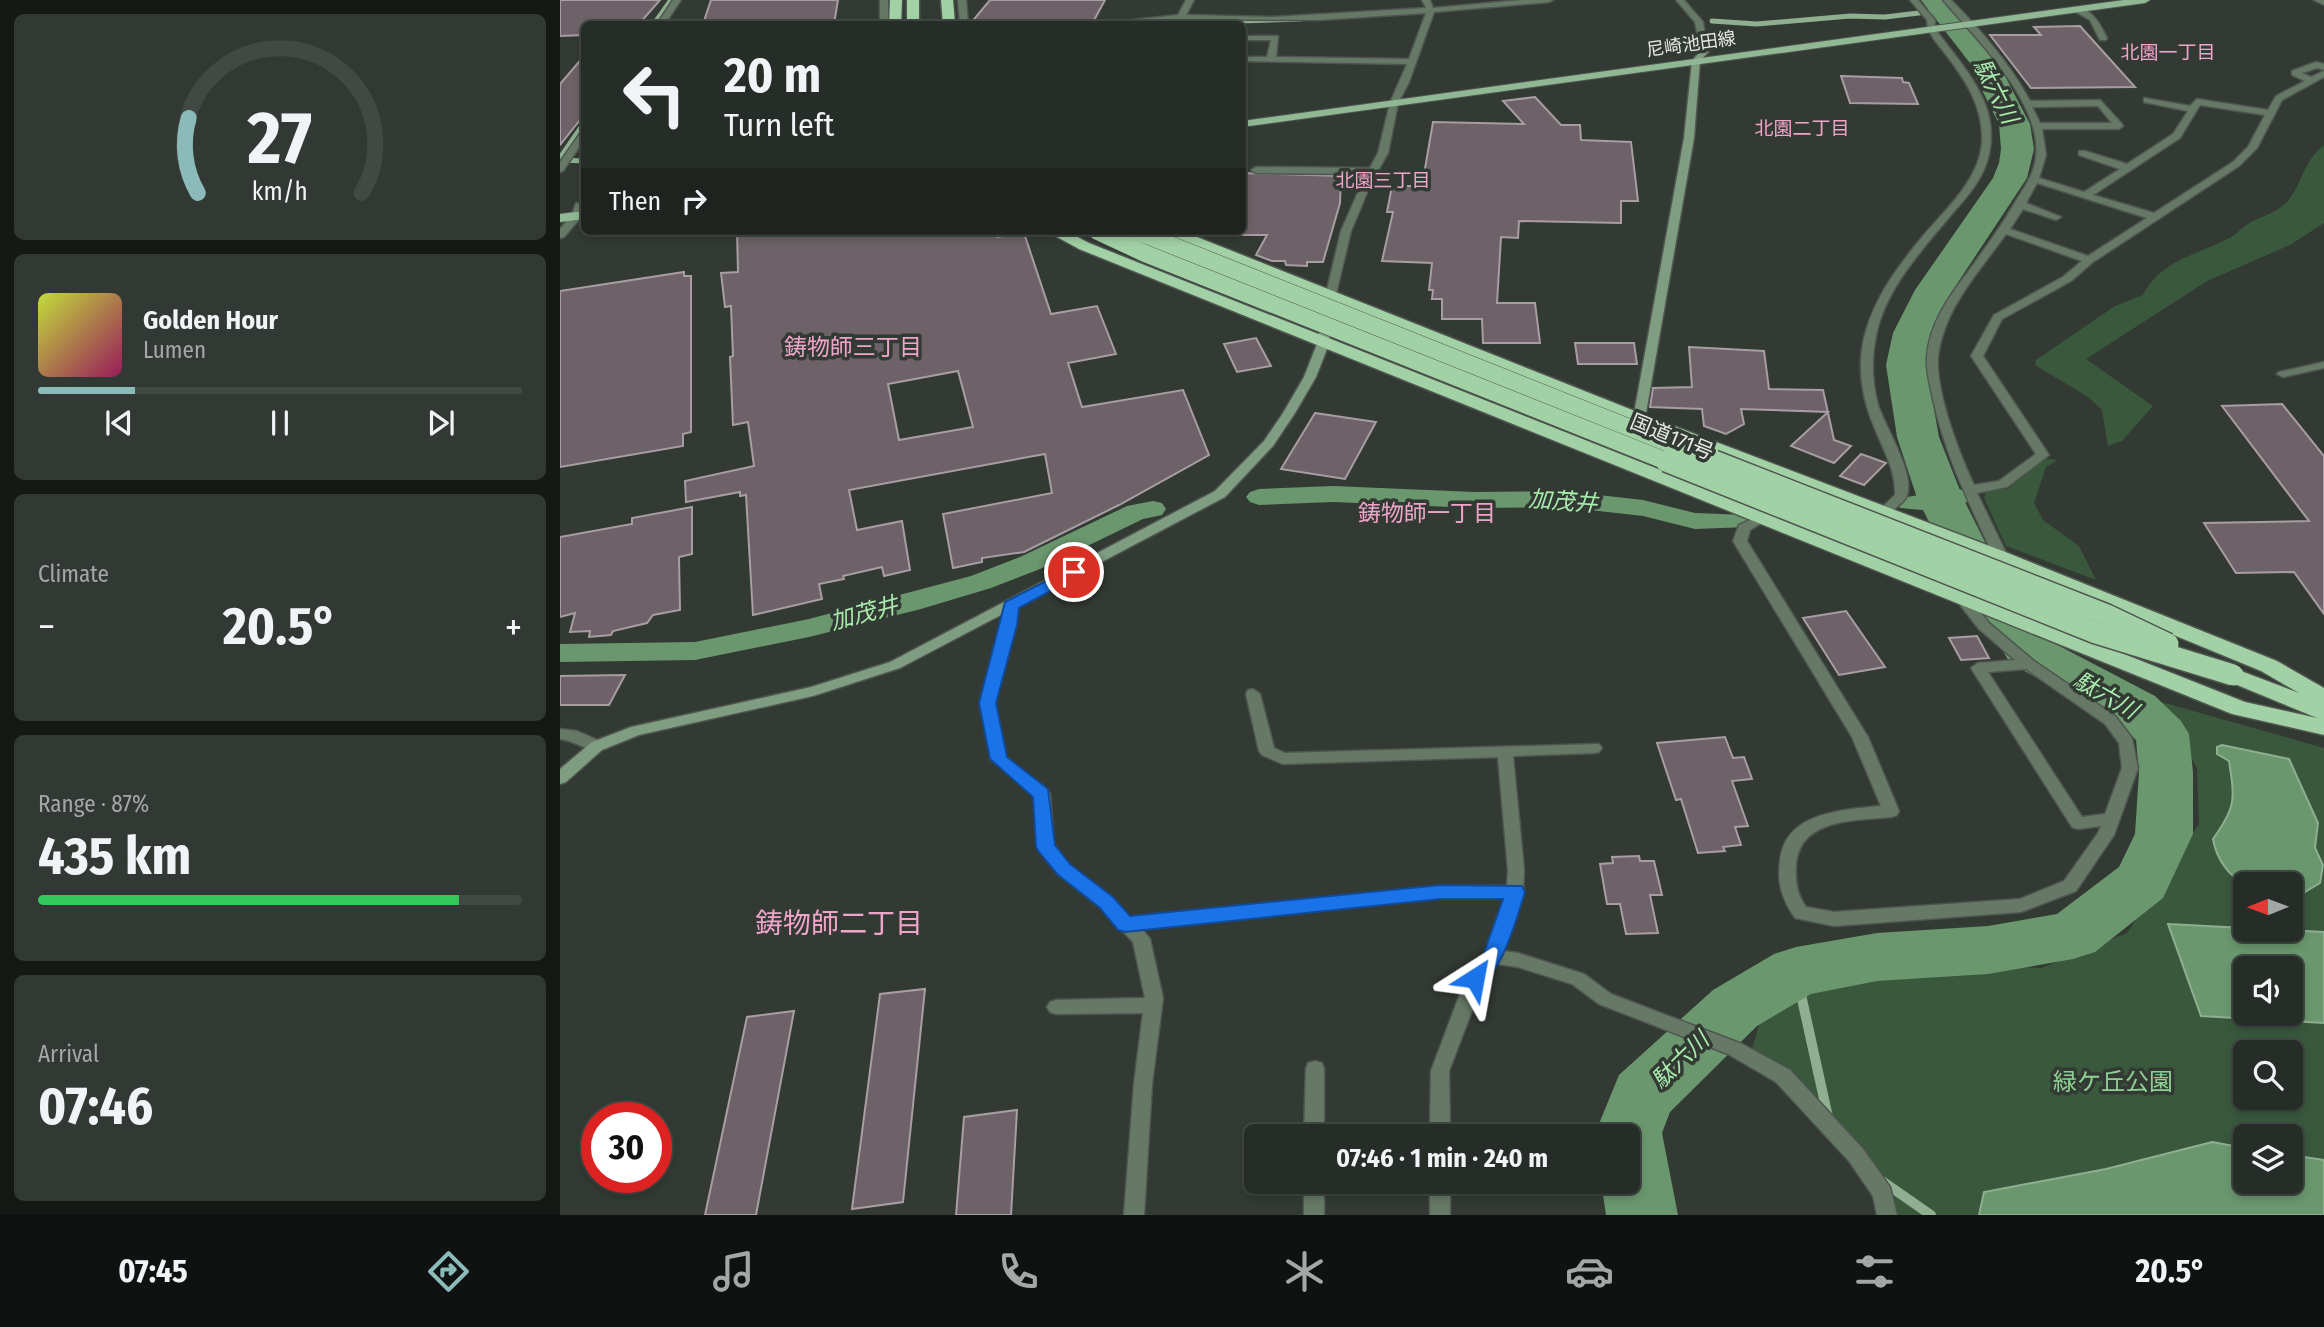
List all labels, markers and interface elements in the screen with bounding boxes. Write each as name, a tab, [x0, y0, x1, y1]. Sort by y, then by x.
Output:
street label: 尼崎池田線	[1645, 27, 1737, 61]
district label: 北園一丁目	[2120, 41, 2216, 64]
text: 20 m	[724, 46, 821, 105]
icon: left	[609, 49, 700, 140]
water label: 駄六川	[1968, 54, 2025, 131]
text: 27	[247, 95, 312, 182]
text: Turn left	[724, 106, 834, 144]
district label: 北園二丁目	[1754, 117, 1850, 140]
district label: 北園三丁目	[1335, 169, 1431, 192]
text: km/h	[252, 177, 308, 207]
icon: right	[675, 182, 713, 220]
text: Then	[609, 186, 661, 217]
text: Golden Hour	[143, 305, 278, 336]
district label: 鋳物師三丁目	[784, 333, 922, 361]
text: Lumen	[143, 336, 206, 364]
icon: previous	[100, 404, 138, 442]
icon: pause	[261, 404, 299, 442]
icon: next	[422, 404, 460, 442]
street label: 国道171号	[1627, 409, 1717, 465]
water label: 加茂井	[1528, 485, 1600, 518]
district label: 鋳物師一丁目	[1358, 499, 1496, 527]
pin	[1044, 542, 1104, 602]
icon: arrive	[1055, 553, 1093, 591]
text: Climate	[38, 560, 109, 588]
water label: 加茂井	[827, 590, 903, 635]
text: 20.5°	[223, 595, 337, 658]
text: −	[38, 604, 55, 650]
text: +	[505, 604, 522, 650]
water label: 駄六川	[2069, 666, 2145, 726]
text: Range · 87%	[38, 790, 149, 818]
text: 435 km	[38, 825, 191, 888]
north arrow	[2233, 872, 2303, 942]
map controls	[2233, 872, 2303, 1194]
district label: 鋳物師二丁目	[755, 907, 923, 940]
position arrow	[1438, 941, 1512, 1015]
button: sound	[2233, 956, 2303, 1026]
water label: 駄六川	[1645, 1024, 1717, 1094]
text: Arrival	[38, 1040, 99, 1068]
button: search	[2233, 1040, 2303, 1110]
park label: 緑ケ丘公園	[2053, 1068, 2173, 1096]
text: 07:46	[38, 1075, 153, 1138]
speed limit sign: 30	[581, 1102, 672, 1193]
button: layers	[2233, 1124, 2303, 1194]
text: 07:46 · 1 min · 240 m	[1336, 1143, 1548, 1174]
icon: directions	[424, 1247, 473, 1296]
icon: music	[709, 1247, 758, 1296]
icon: phone	[994, 1247, 1043, 1296]
icon: climate	[1280, 1247, 1329, 1296]
icon: car	[1565, 1247, 1614, 1296]
icon: filters	[1850, 1247, 1899, 1296]
text: 07:45	[118, 1252, 188, 1290]
text: 20.5°	[2136, 1252, 2206, 1290]

